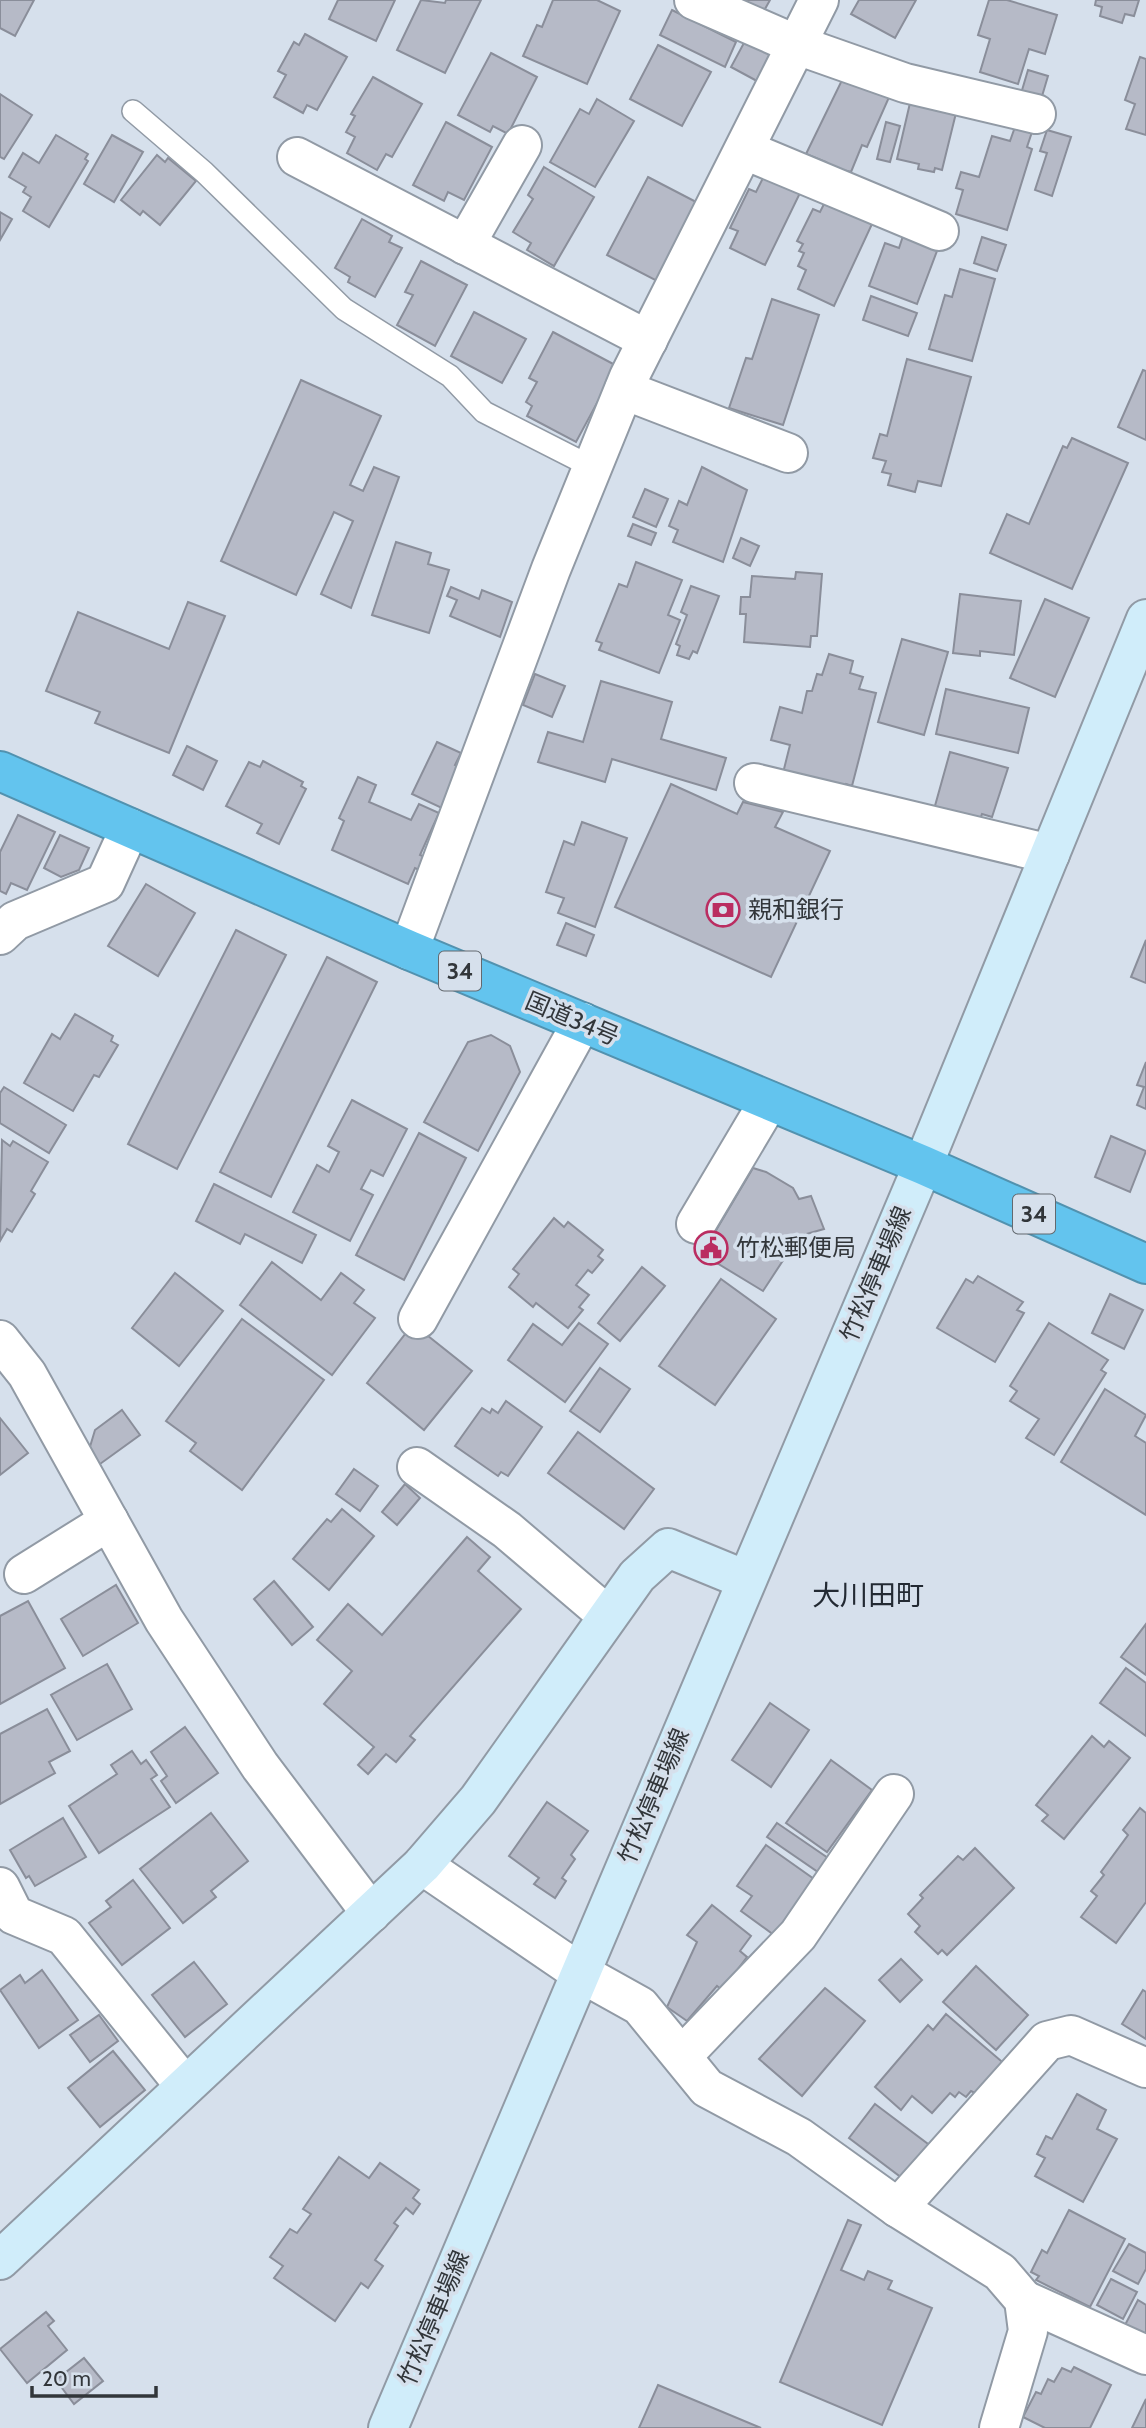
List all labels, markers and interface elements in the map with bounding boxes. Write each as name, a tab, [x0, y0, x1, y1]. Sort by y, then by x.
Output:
bank icon: 親和銀行	[704, 891, 742, 929]
place label: 親和銀行	[748, 895, 844, 924]
road number: 34	[439, 952, 481, 990]
street label: 国道34号	[521, 986, 623, 1051]
road number: 34	[1013, 1194, 1055, 1233]
street label: 竹松停車場線	[834, 1202, 917, 1346]
public building icon: 竹松郵便局	[692, 1229, 730, 1267]
place label: 竹松郵便局	[736, 1233, 856, 1262]
district label: 大川田町	[812, 1578, 924, 1612]
street label: 竹松停車場線	[612, 1724, 695, 1868]
street label: 竹松停車場線	[392, 2246, 475, 2390]
scale bar	[32, 2354, 156, 2398]
text: 20 m	[42, 2366, 91, 2391]

